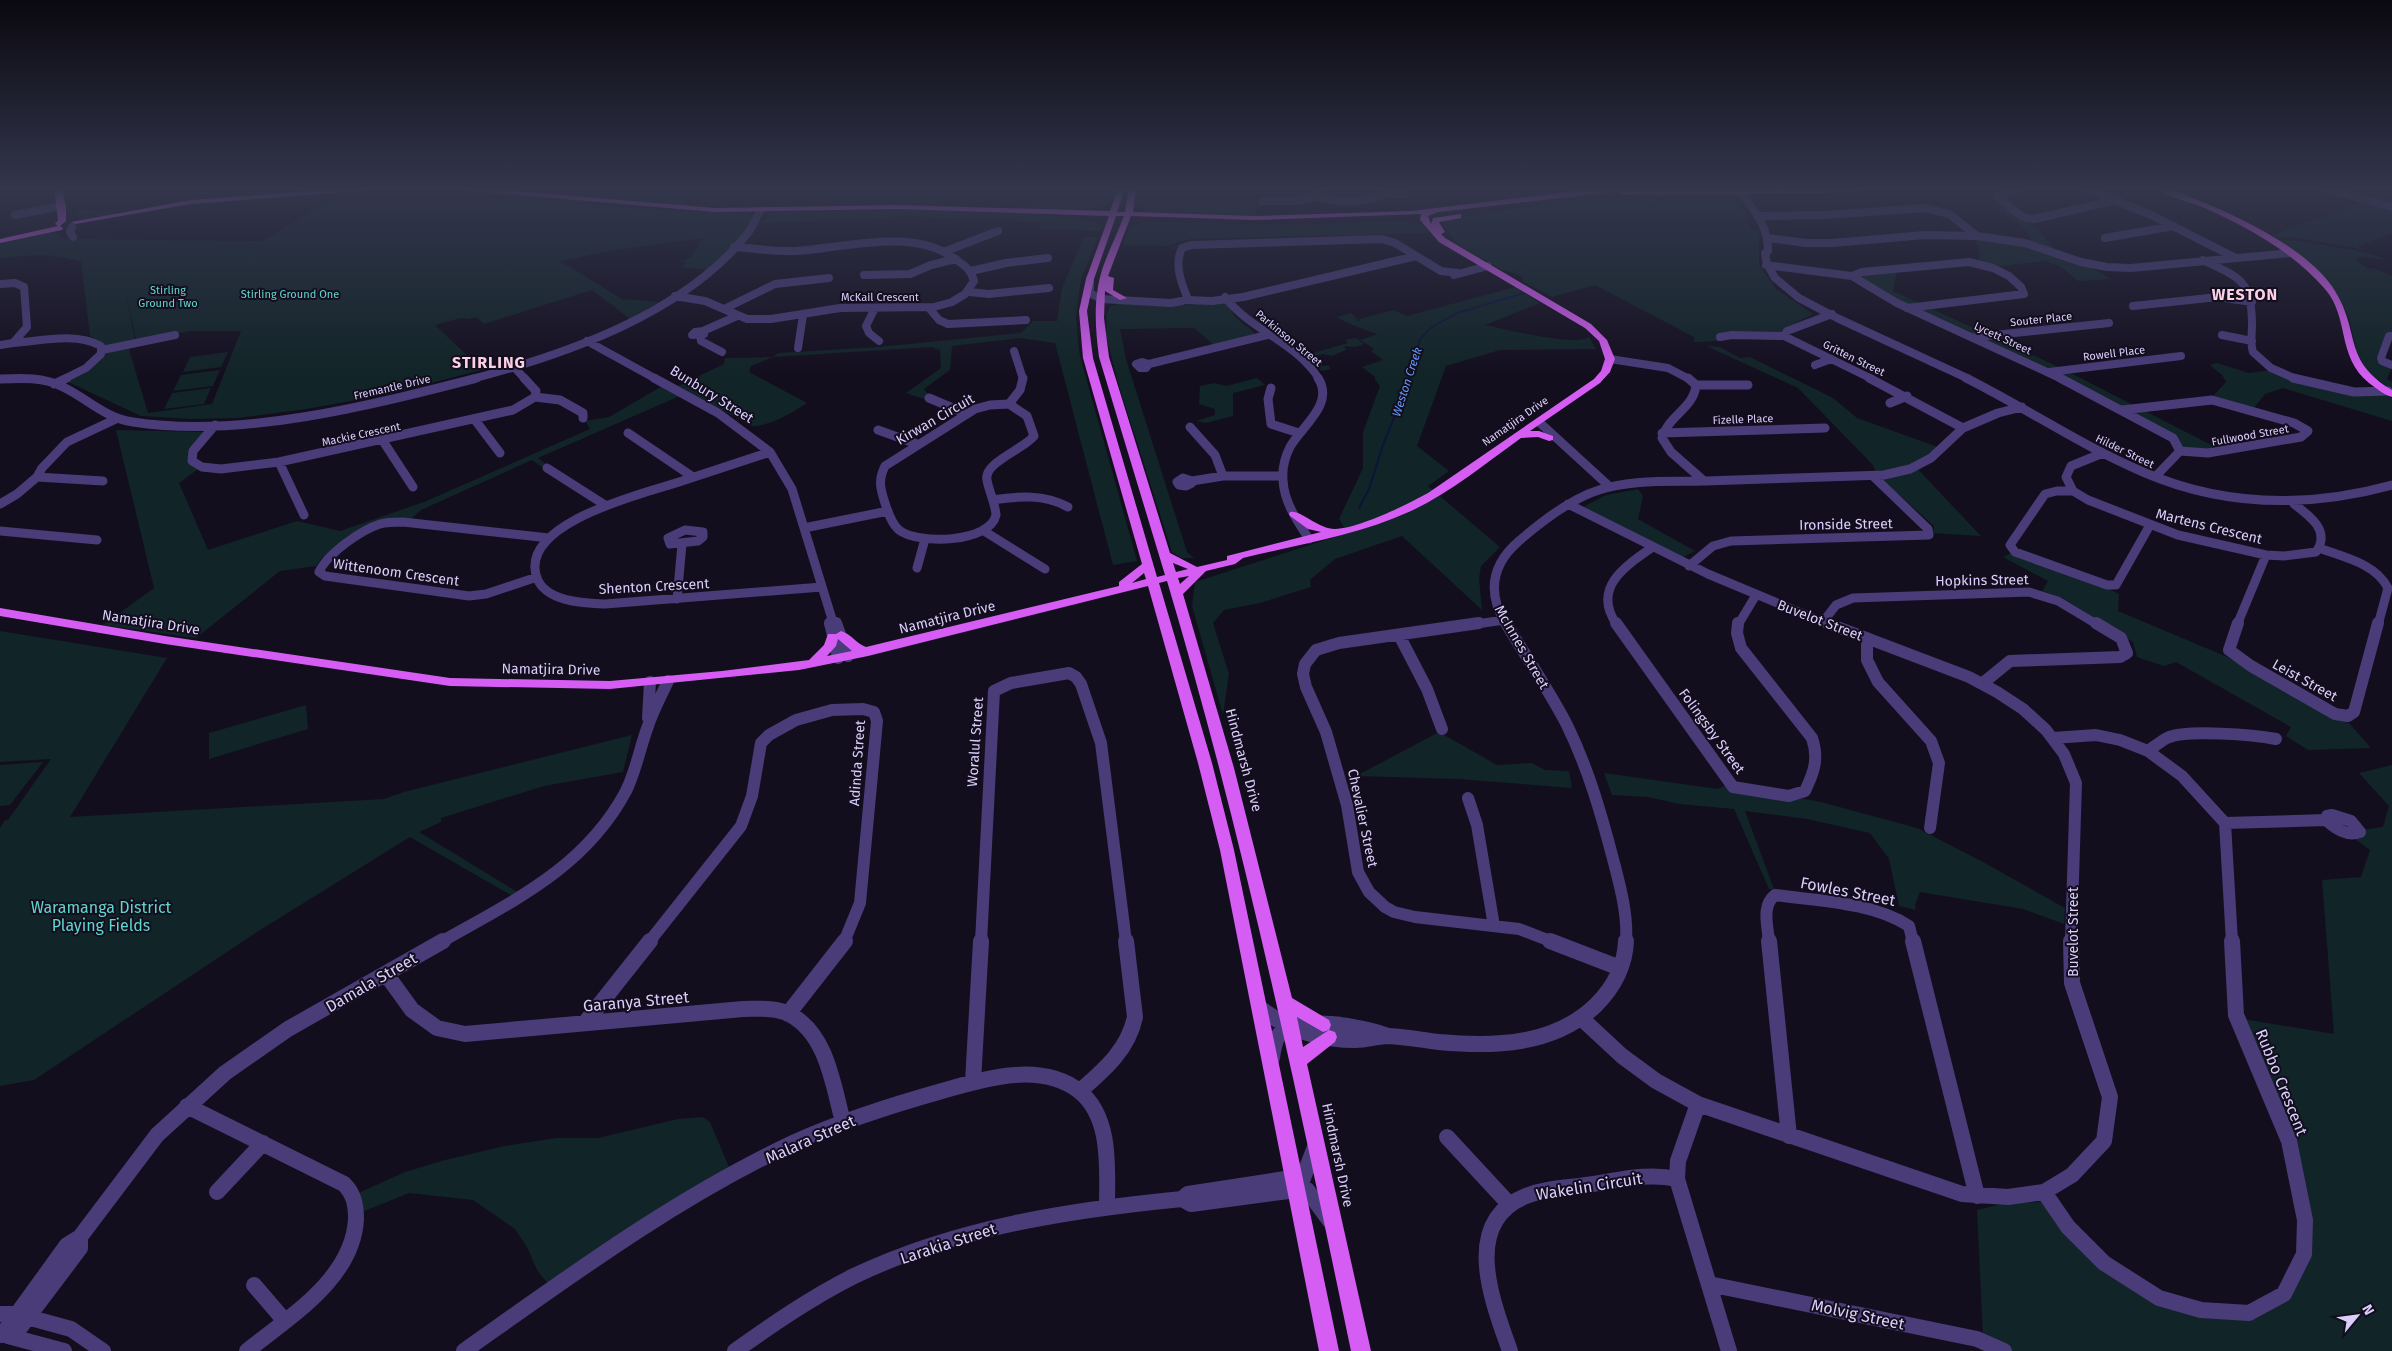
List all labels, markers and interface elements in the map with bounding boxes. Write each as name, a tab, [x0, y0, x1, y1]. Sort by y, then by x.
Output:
park label: Stirling Ground Two	[138, 284, 198, 310]
district label: WESTON	[2212, 285, 2278, 304]
park label: Stirling Ground One	[241, 288, 339, 301]
street label: McKail Crescent	[841, 291, 919, 304]
street label: Parkinson Street	[1253, 308, 1325, 369]
street label: Souter Place	[2009, 310, 2073, 329]
street label: Lycett Street	[1972, 319, 2034, 357]
street label: Gritten Street	[1821, 338, 1887, 379]
street label: Rowell Place	[2082, 343, 2146, 364]
water label: Weston Creek	[1389, 345, 1425, 418]
district label: STIRLING	[452, 353, 526, 372]
street label: Bunbury Street	[667, 362, 757, 427]
street label: Fremantle Drive	[352, 372, 432, 403]
street label: Kirwan Circuit	[893, 390, 978, 449]
street label: Namatjira Drive	[1480, 394, 1551, 449]
street label: Fizelle Place	[1712, 412, 1774, 427]
street label: Mackie Crescent	[321, 420, 402, 449]
street label: Fullwood Street	[2211, 422, 2290, 449]
street label: Hilder Street	[2093, 432, 2156, 471]
street label: Martens Crescent	[2154, 505, 2265, 548]
street label: Ironside Street	[1799, 515, 1894, 534]
street label: Wittenoom Crescent	[332, 555, 461, 590]
street label: Hopkins Street	[1935, 571, 2030, 590]
street label: Shenton Crescent	[598, 575, 711, 598]
street label: Buvelot Street	[1775, 596, 1866, 645]
street label: Namatjira Drive	[897, 597, 997, 638]
street label: McInnes Street	[1491, 602, 1553, 693]
street label: Namatjira Drive	[101, 606, 201, 639]
street label: Leist Street	[2269, 656, 2341, 706]
street label: Namatjira Drive	[501, 660, 601, 679]
street label: Folingsby Street	[1675, 685, 1749, 778]
street label: Woralul Street	[964, 696, 987, 788]
street label: Hindmarsh Drive	[1222, 707, 1265, 814]
street label: Adinda Street	[846, 718, 869, 807]
street label: Chevalier Street	[1344, 767, 1381, 870]
street label: Fowles Street	[1799, 873, 1897, 910]
street label: Buvelot Street	[2065, 886, 2082, 977]
park label: Waramanga District Playing Fields	[31, 898, 172, 935]
street label: Damala Street	[322, 949, 420, 1016]
street label: Garanya Street	[582, 987, 690, 1016]
street label: Rubbo Crescent	[2251, 1026, 2312, 1139]
street label: Hindmarsh Drive	[1318, 1101, 1357, 1209]
street label: Malara Street	[762, 1111, 858, 1168]
street label: Wakelin Circuit	[1535, 1169, 1644, 1204]
street label: Larakia Street	[898, 1219, 999, 1268]
north arrow	[2332, 1291, 2382, 1341]
street label: Molvig Street	[1810, 1295, 1906, 1334]
text: N	[2358, 1302, 2378, 1318]

